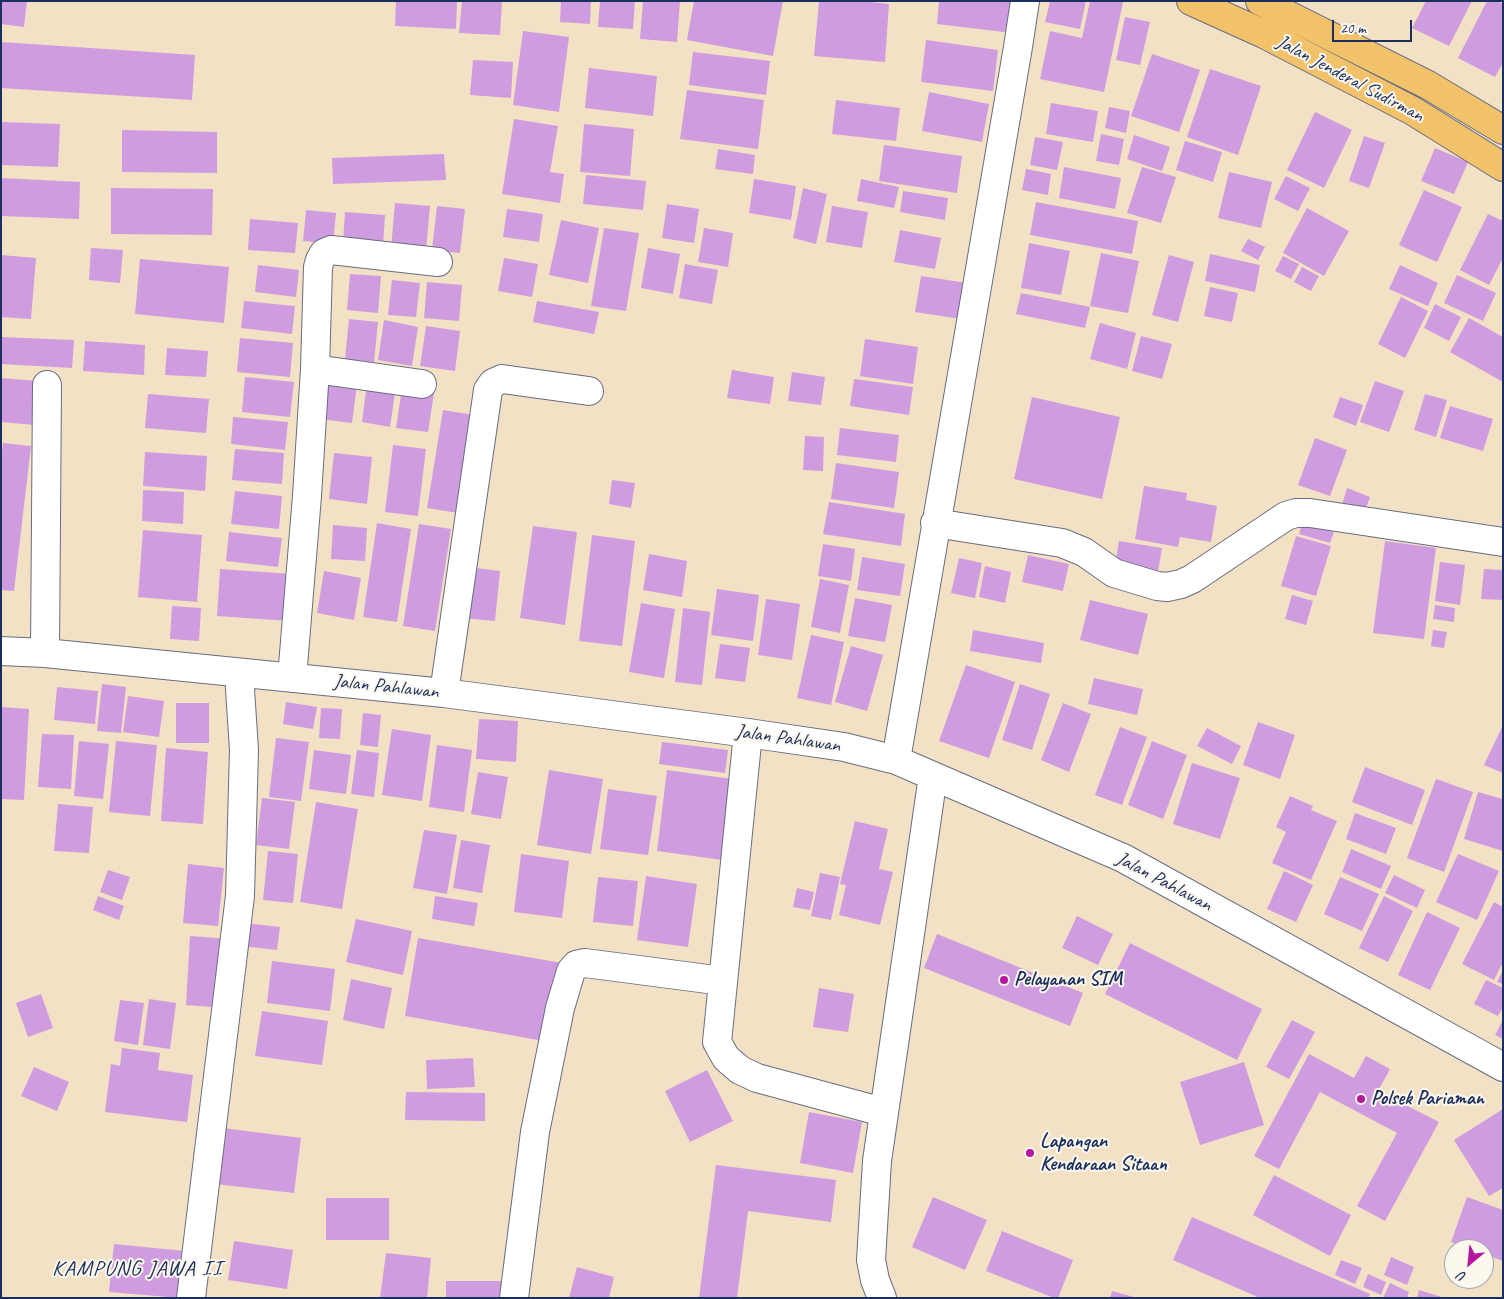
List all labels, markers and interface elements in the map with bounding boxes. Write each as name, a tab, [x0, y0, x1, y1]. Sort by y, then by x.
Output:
scale bar	[1334, 10, 1414, 42]
text: 20 m	[1340, 19, 1366, 38]
street label: Jalan Jenderal Sudirman	[1272, 30, 1428, 128]
street label: Jalan Pahlawan	[332, 670, 440, 704]
street label: Jalan Pahlawan	[734, 720, 842, 758]
street label: Jalan Pahlawan	[1112, 847, 1216, 917]
place label: Pelayanan SIM	[1014, 968, 1122, 992]
marker: Pelayanan SIM	[998, 974, 1010, 986]
place label: Polsek Pariaman	[1371, 1087, 1484, 1111]
marker: Polsek Pariaman	[1355, 1093, 1367, 1105]
place label: Lapangan Kendaraan Sitaan	[1040, 1130, 1167, 1177]
marker: Lapangan Kendaraan Sitaan	[1024, 1147, 1036, 1159]
north arrow	[1444, 1239, 1494, 1289]
district label: KAMPUNG JAWA II	[50, 1256, 224, 1282]
text: U	[1455, 1268, 1469, 1286]

